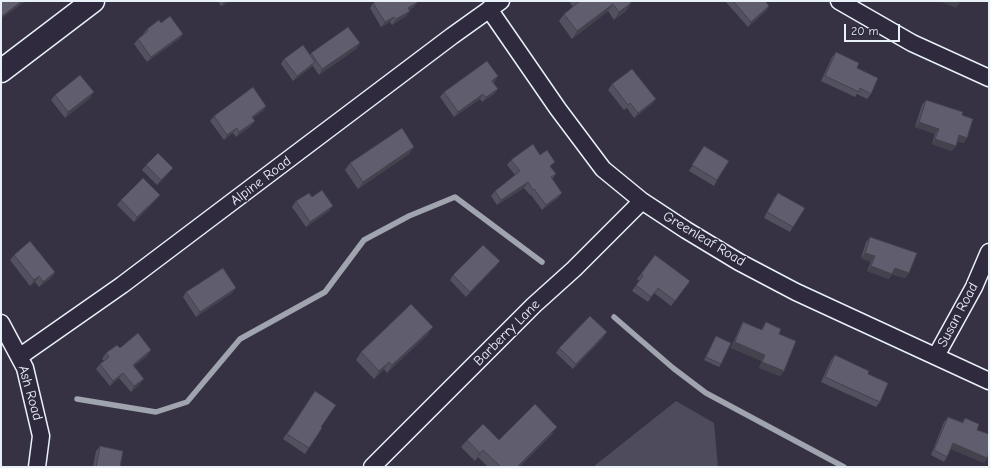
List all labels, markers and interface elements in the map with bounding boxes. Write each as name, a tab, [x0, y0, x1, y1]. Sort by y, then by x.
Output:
scale bar	[846, 16, 902, 42]
text: 20 m	[851, 24, 879, 38]
street label: Alpine Road	[227, 153, 295, 209]
street label: Greenleaf Road	[660, 208, 748, 270]
street label: Susan Road	[934, 280, 982, 350]
street label: Barberry Lane	[470, 296, 544, 370]
street label: Ash Road	[14, 364, 46, 422]

